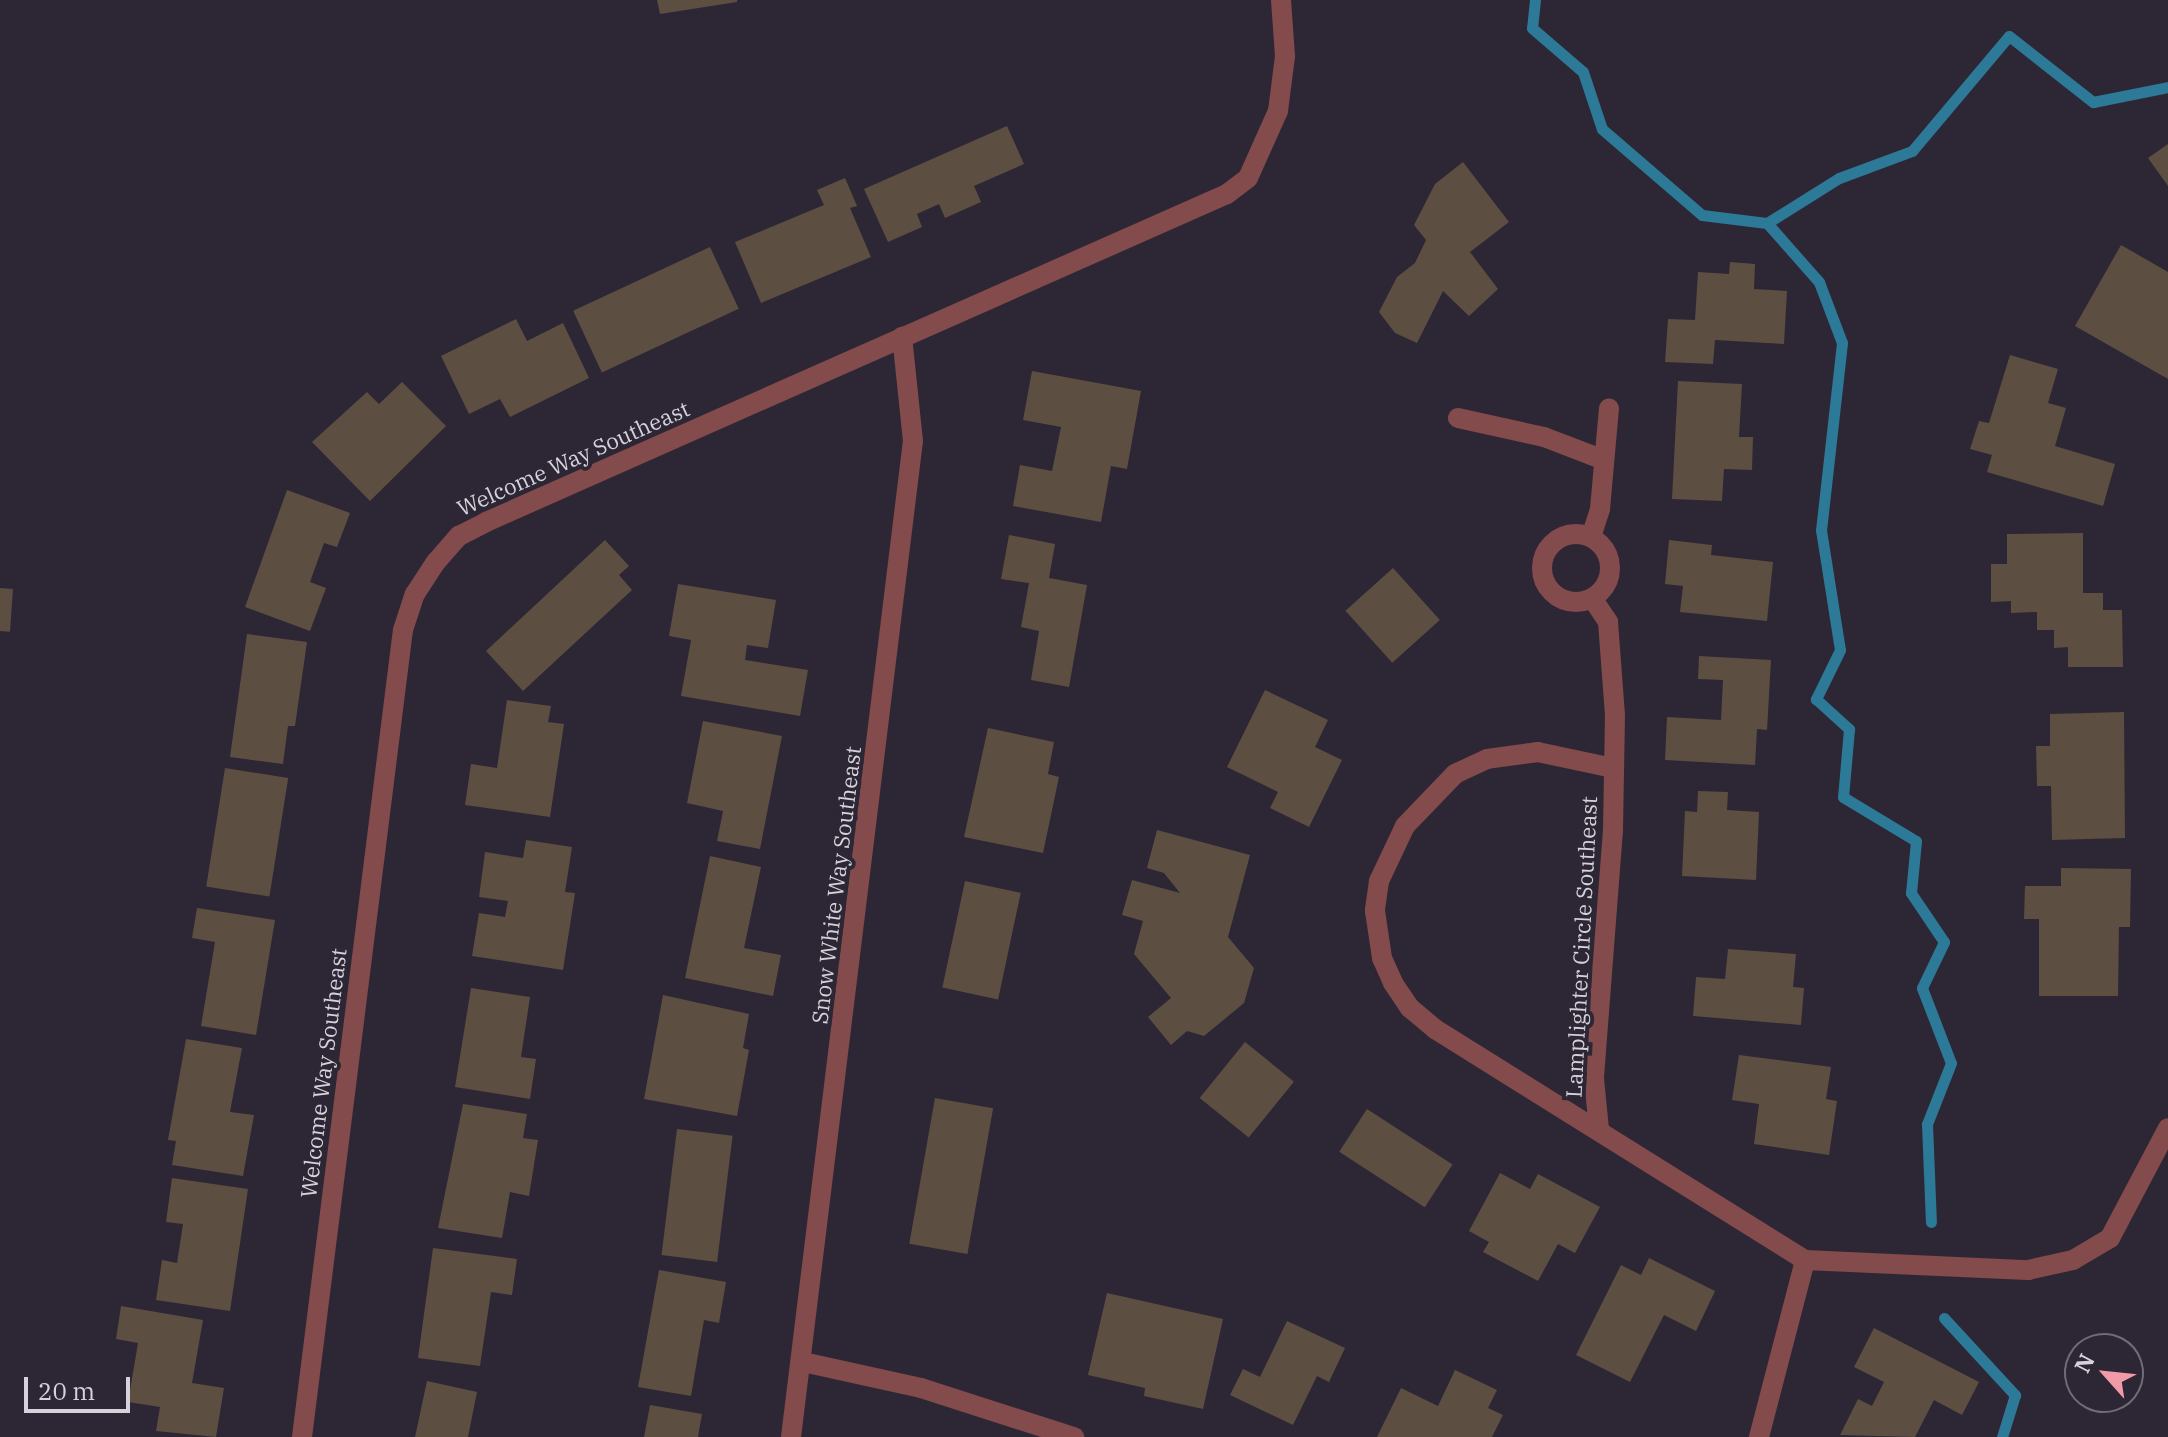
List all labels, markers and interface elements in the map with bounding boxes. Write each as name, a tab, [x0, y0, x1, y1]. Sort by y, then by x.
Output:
street label: Welcome Way Southeast	[453, 395, 693, 521]
street label: Snow White Way Southeast	[806, 745, 866, 1025]
street label: Lamplighter Circle Southeast	[1560, 796, 1602, 1098]
street label: Welcome Way Southeast	[295, 947, 351, 1199]
north arrow	[2064, 1333, 2144, 1413]
text: N	[2067, 1348, 2101, 1377]
scale bar	[28, 1361, 134, 1411]
text: 20 m	[38, 1375, 95, 1407]

